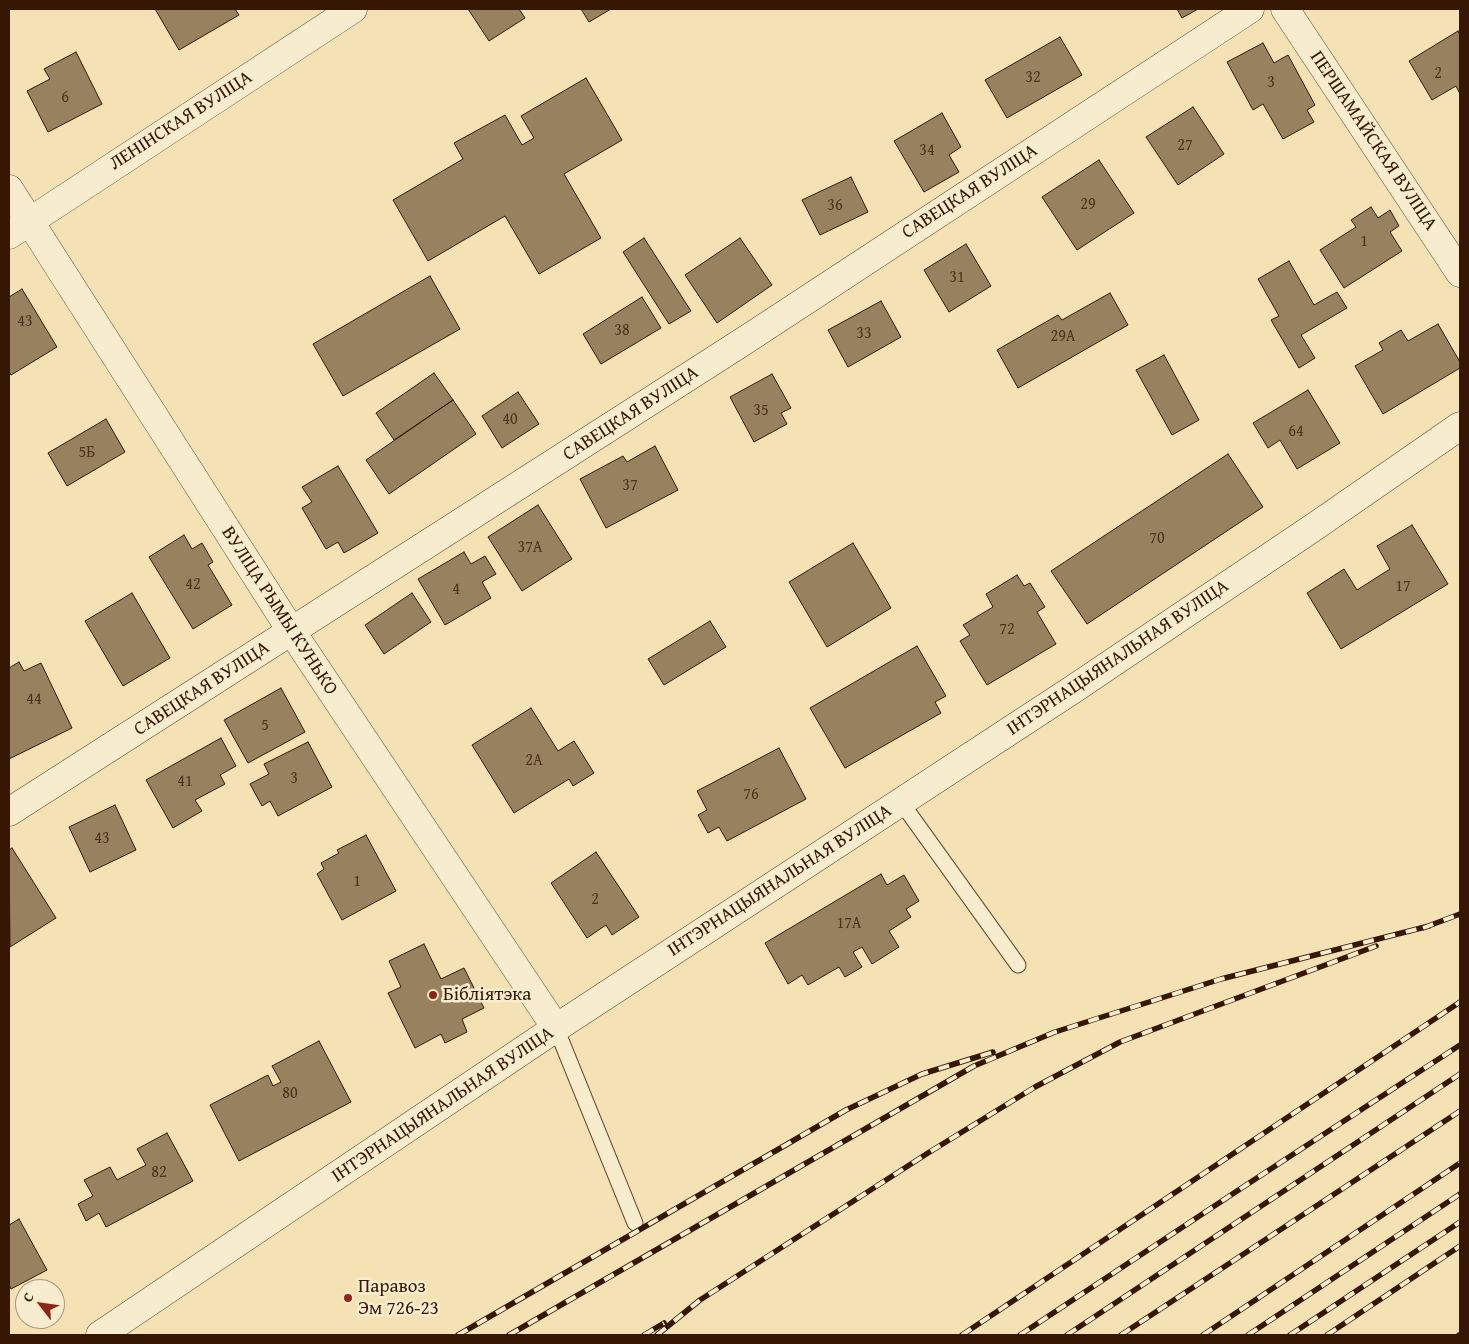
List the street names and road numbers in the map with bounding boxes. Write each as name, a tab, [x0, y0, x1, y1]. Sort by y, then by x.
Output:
street label: ПЕРШАМАЙСКАЯ ВУЛІЦА	[1304, 47, 1442, 235]
street label: ЛЕНІНСКАЯ ВУЛІЦА	[105, 66, 257, 176]
street label: САВЕЦКАЯ ВУЛІЦА	[898, 140, 1042, 244]
street label: САВЕЦКАЯ ВУЛІЦА	[559, 362, 703, 466]
street label: ВУЛІЦА РЫМЫ КУНЬКО	[216, 522, 342, 700]
street label: ІНТЭРНАЦЫЯНАЛЬНАЯ ВУЛІЦА	[1003, 575, 1233, 741]
street label: САВЕЦКАЯ ВУЛІЦА	[130, 637, 274, 741]
street label: ІНТЭРНАЦЫЯНАЛЬНАЯ ВУЛІЦА	[664, 800, 896, 962]
street label: ІНТЭРНАЦЫЯНАЛЬНАЯ ВУЛІЦА	[328, 1022, 558, 1188]

